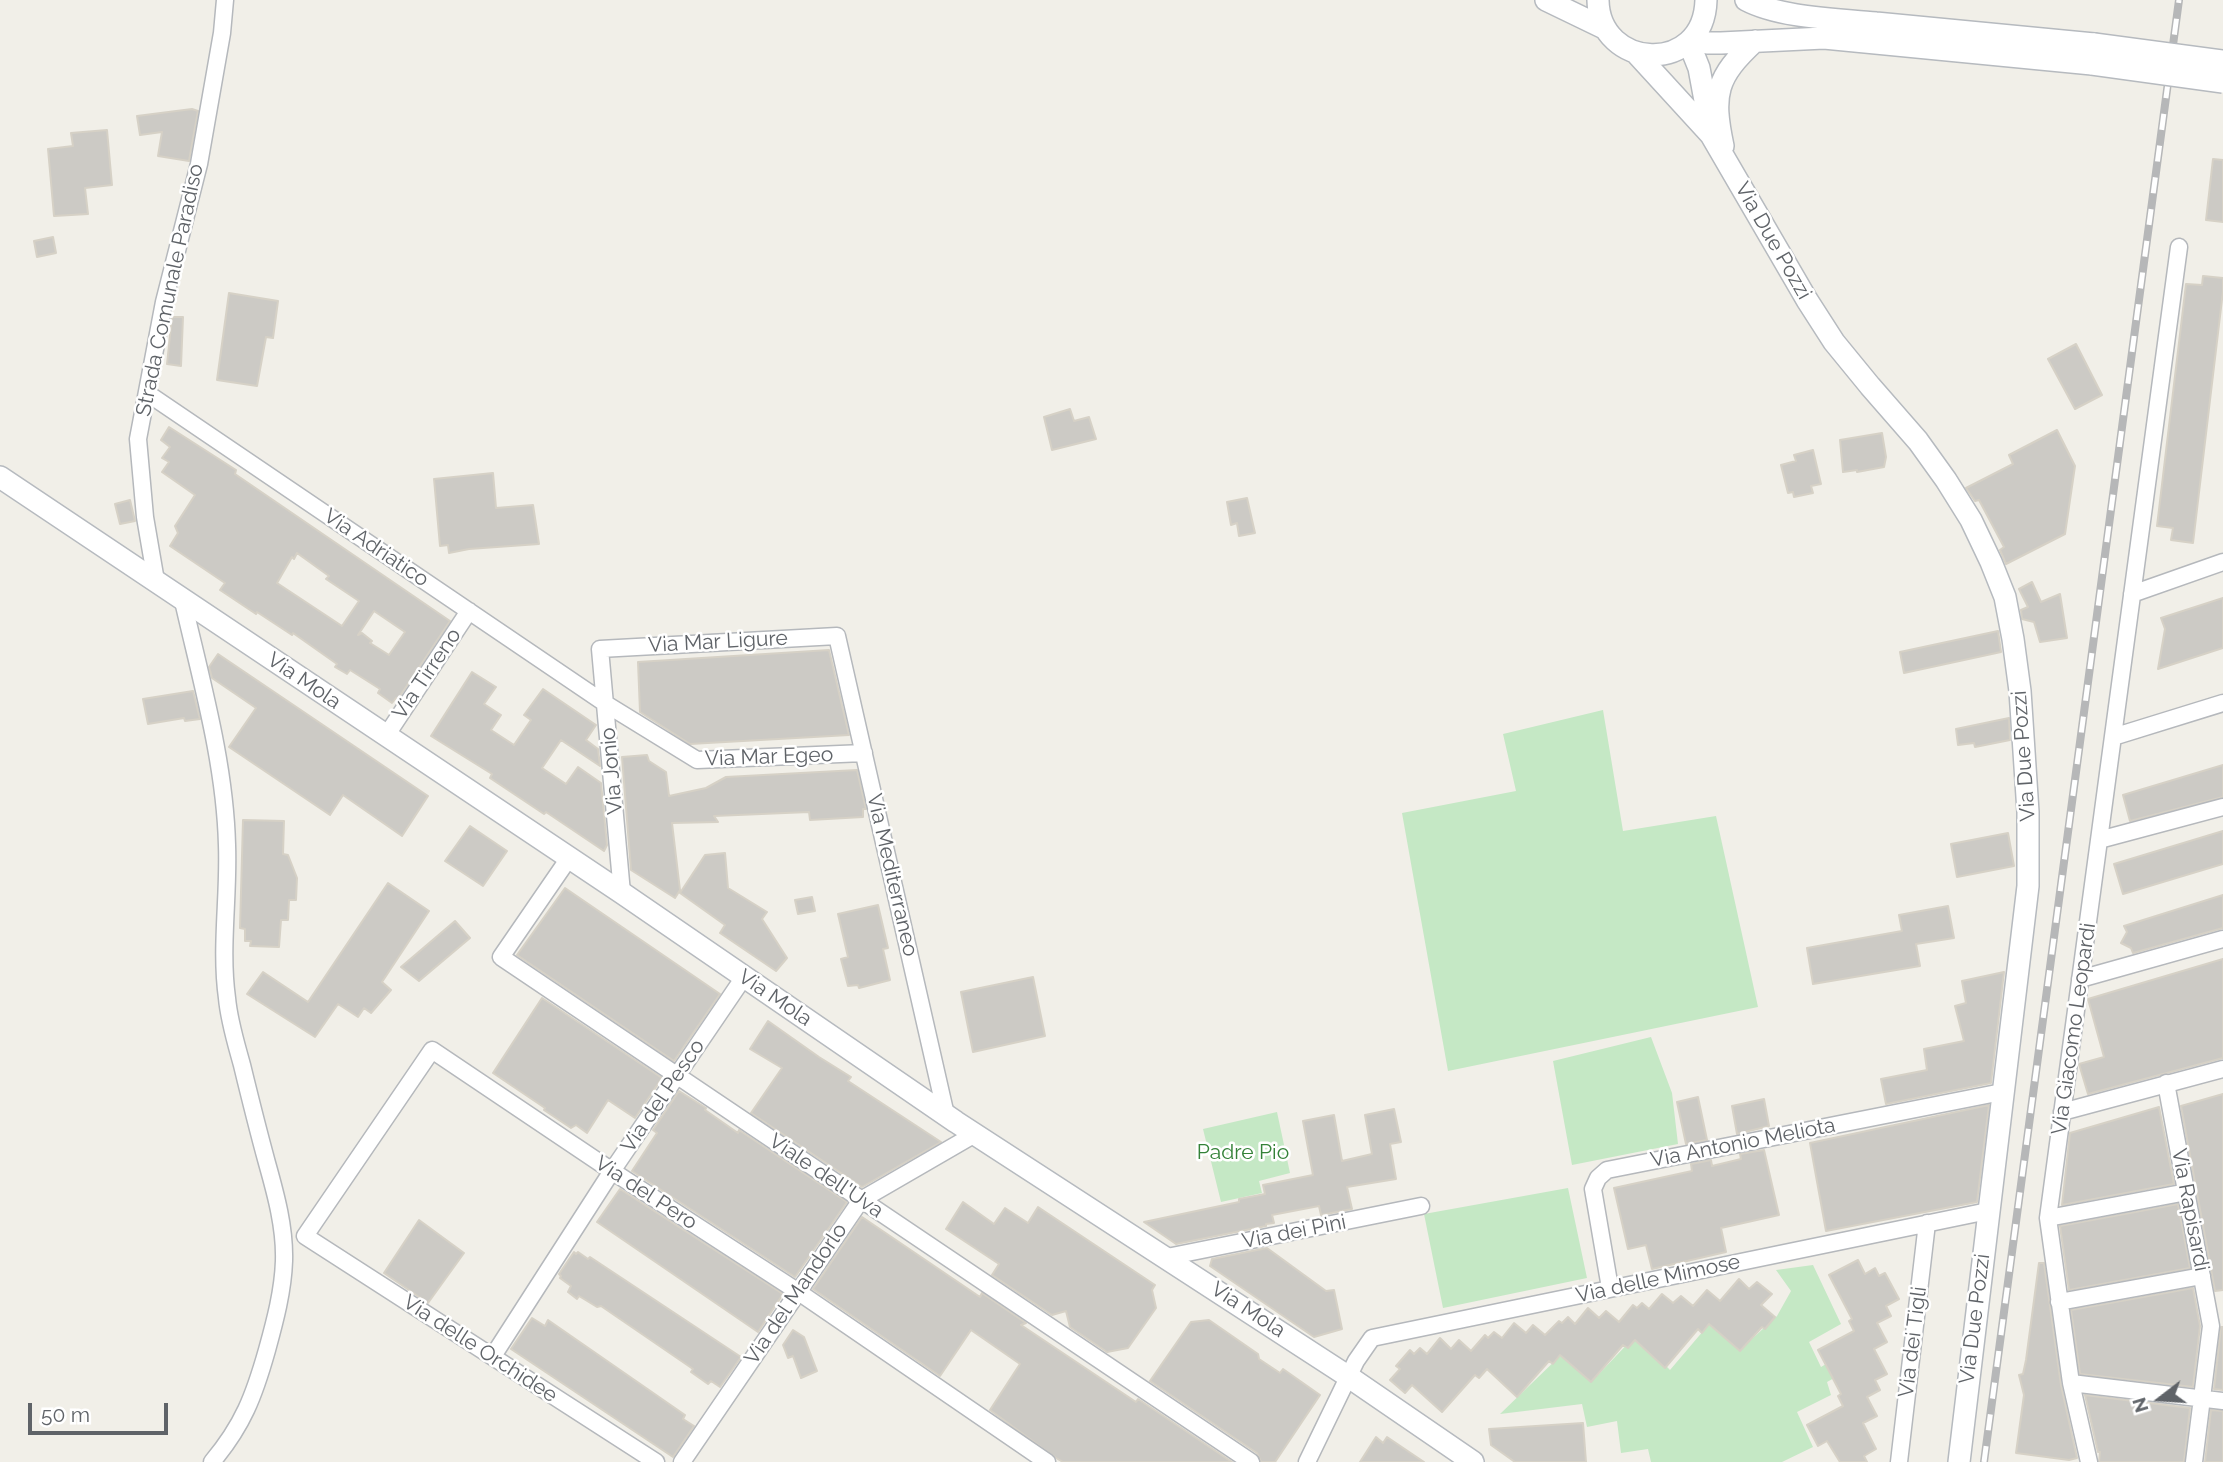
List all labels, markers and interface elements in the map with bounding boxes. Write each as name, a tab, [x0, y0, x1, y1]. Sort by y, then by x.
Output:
street label: Strada Comunale Paradiso	[131, 161, 209, 419]
street label: Via Due Pozzi	[1729, 178, 1817, 304]
street label: Via Adriatico	[319, 504, 433, 592]
street label: Via Tirreno	[387, 624, 467, 724]
street label: Via Mar Ligure	[648, 626, 788, 658]
street label: Via Mola	[262, 647, 346, 715]
street label: Via Due Pozzi	[2007, 690, 2041, 822]
street label: Via Jonio	[596, 726, 628, 816]
street label: Via Mar Egeo	[704, 742, 834, 772]
street label: Via Mediterraneo	[861, 791, 923, 959]
street label: Via Giacomo Leopardi	[2047, 921, 2101, 1137]
street label: Via Mola	[733, 964, 817, 1032]
street label: Via del Pesco	[616, 1035, 710, 1157]
street label: Via Antonio Meliota	[1648, 1113, 1838, 1173]
street label: Viale dell'Uva	[764, 1128, 888, 1224]
park label: Padre Pio	[1197, 1140, 1289, 1166]
street label: Via Rapisardi	[2166, 1147, 2214, 1273]
street label: Via del Pero	[590, 1151, 702, 1235]
street label: Via dei Pini	[1240, 1210, 1348, 1254]
street label: Via del Mandorlo	[739, 1218, 853, 1370]
street label: Via delle Mimose	[1574, 1249, 1742, 1309]
street label: Via Due Pozzi	[1955, 1252, 1995, 1386]
street label: Via Mola	[1206, 1277, 1290, 1343]
street label: Via dei Tigli	[1894, 1285, 1932, 1399]
street label: Via delle Orchidee	[398, 1290, 562, 1408]
north arrow	[2125, 1364, 2195, 1434]
scale bar	[32, 1388, 172, 1432]
text: N	[2127, 1395, 2153, 1415]
text: 50 m	[41, 1402, 90, 1427]

